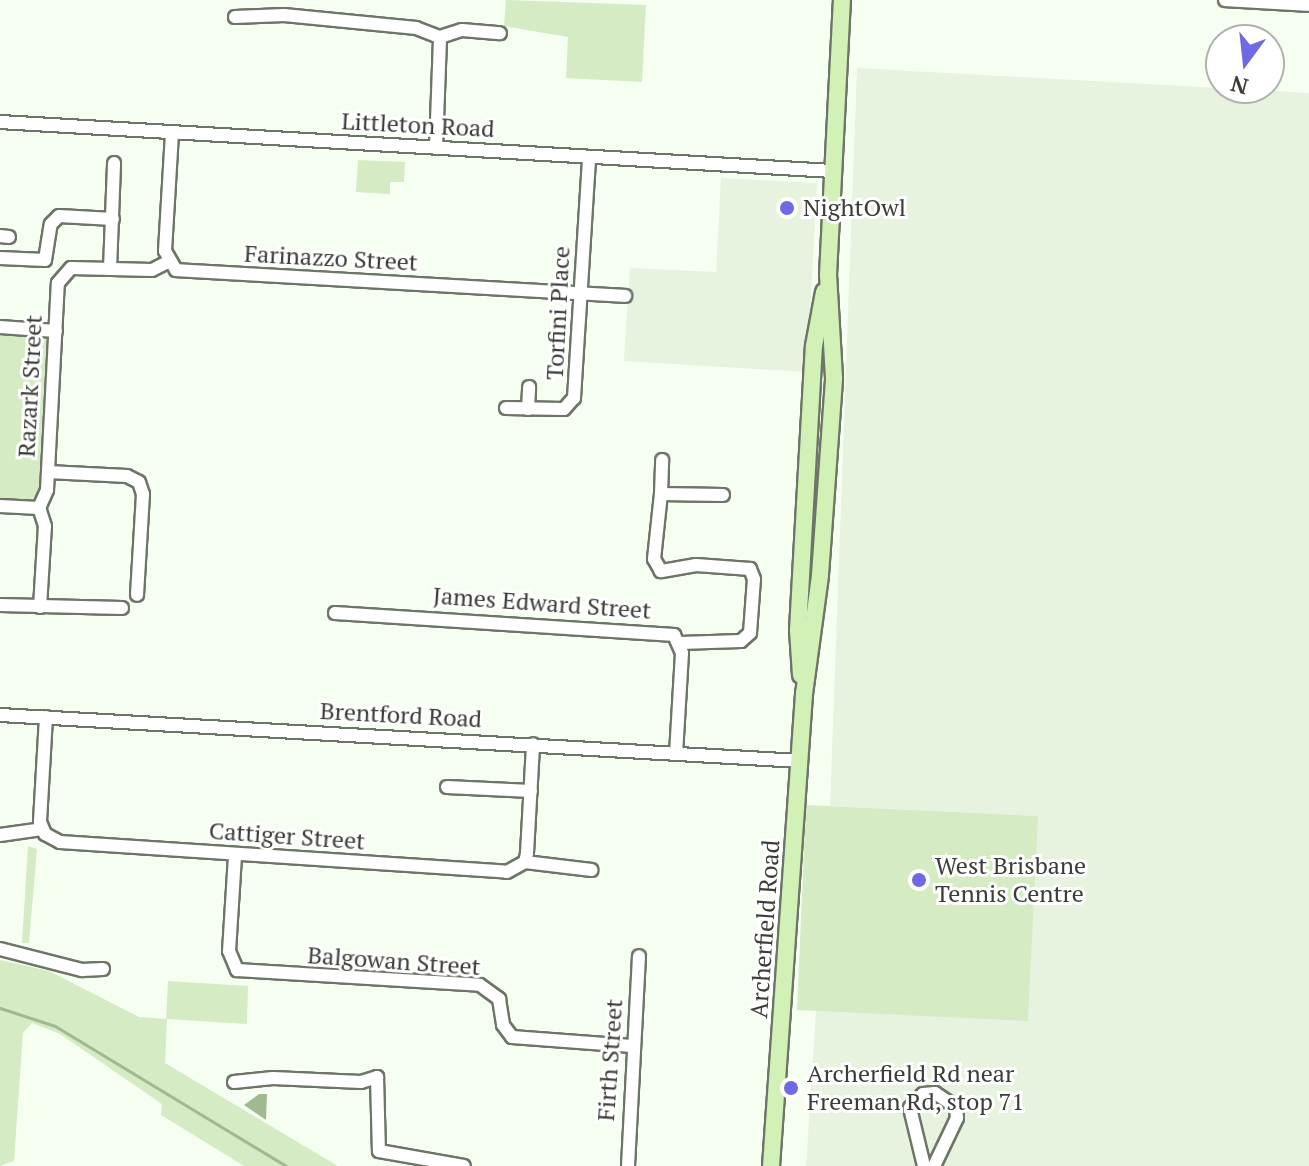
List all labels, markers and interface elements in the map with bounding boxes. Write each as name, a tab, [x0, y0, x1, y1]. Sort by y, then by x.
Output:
north arrow	[1205, 24, 1285, 104]
text: N	[1227, 70, 1251, 102]
street label: Littleton Road	[341, 107, 495, 143]
place label: NightOwl	[803, 194, 906, 222]
marker: NightOwl	[778, 199, 796, 217]
street label: Farinazzo Street	[244, 239, 418, 277]
street label: Torfini Place	[540, 245, 576, 381]
street label: Razark Street	[12, 314, 48, 458]
street label: James Edward Street	[432, 581, 652, 625]
street label: Brentford Road	[319, 696, 483, 734]
street label: Cattiger Street	[208, 816, 366, 856]
street label: Archerfield Road	[744, 839, 786, 1019]
place label: West Brisbane Tennis Centre	[935, 852, 1086, 908]
marker: West Brisbane Tennis Centre	[910, 871, 928, 889]
street label: Balgowan Street	[306, 941, 482, 981]
street label: Firth Street	[591, 998, 629, 1122]
place label: Archerfield Rd near Freeman Rd, stop 71	[807, 1060, 1025, 1116]
marker: Archerfield Rd near Freeman Rd, stop 71	[782, 1079, 800, 1097]

